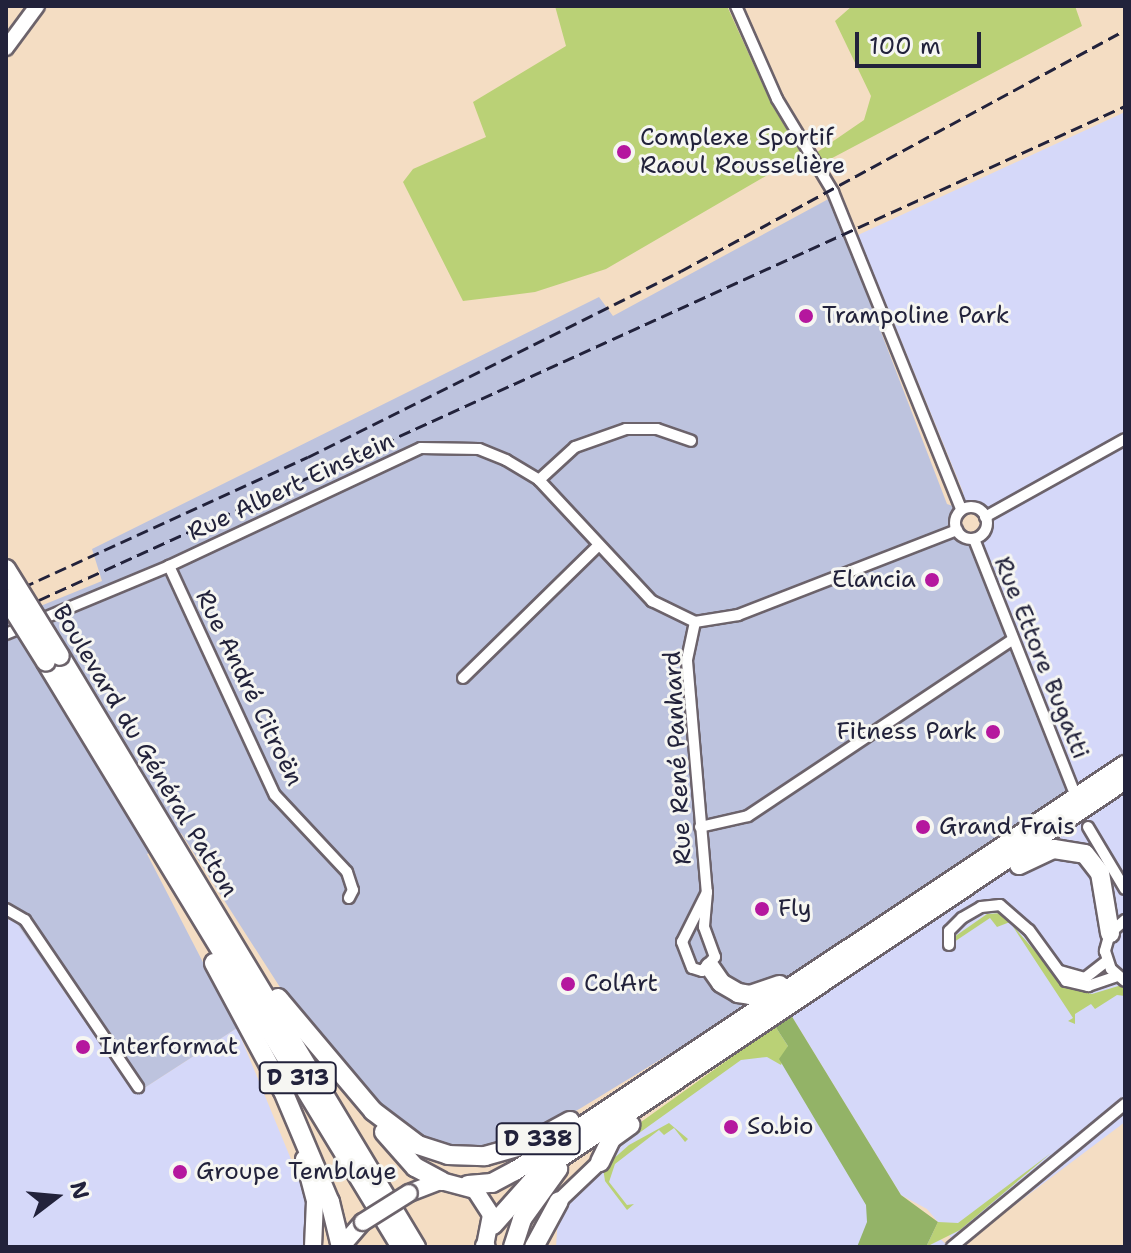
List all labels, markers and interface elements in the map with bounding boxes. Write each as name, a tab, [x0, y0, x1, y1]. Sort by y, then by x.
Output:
scale bar	[859, 16, 985, 66]
text: 100 m	[869, 30, 941, 62]
place label: Complexe Sportif Raoul Rousselière	[640, 124, 845, 180]
marker: Complexe Sportif Raoul Rousselière	[615, 143, 633, 161]
place label: Trampoline Park	[822, 302, 1009, 330]
marker: Trampoline Park	[797, 307, 815, 325]
street label: Rue Albert Einstein	[183, 427, 399, 547]
street label: Rue Ettore Bugatti	[987, 553, 1095, 763]
place label: Elancia	[832, 566, 916, 594]
marker: Elancia	[923, 571, 941, 589]
street label: Rue André Citroën	[189, 585, 309, 791]
street label: Boulevard du Général Patton	[46, 600, 244, 902]
street label: Rue René Panhard	[658, 650, 698, 866]
place label: Fitness Park	[836, 718, 977, 746]
marker: Fitness Park	[984, 723, 1002, 741]
place label: Grand Frais	[939, 813, 1075, 841]
marker: Grand Frais	[914, 818, 932, 836]
place label: Fly	[778, 895, 811, 923]
marker: Fly	[753, 900, 771, 918]
place label: ColArt	[584, 970, 658, 998]
marker: ColArt	[559, 975, 577, 993]
place label: Interformat	[99, 1033, 238, 1061]
marker: Interformat	[74, 1038, 92, 1056]
road number: D 313	[258, 1060, 338, 1096]
place label: So.bio	[747, 1113, 814, 1141]
marker: So.bio	[722, 1118, 740, 1136]
road number: D 338	[494, 1121, 582, 1157]
north arrow	[16, 1157, 96, 1237]
place label: Groupe Temblaye	[196, 1158, 397, 1186]
marker: Groupe Temblaye	[171, 1163, 189, 1181]
text: N	[63, 1178, 96, 1203]

